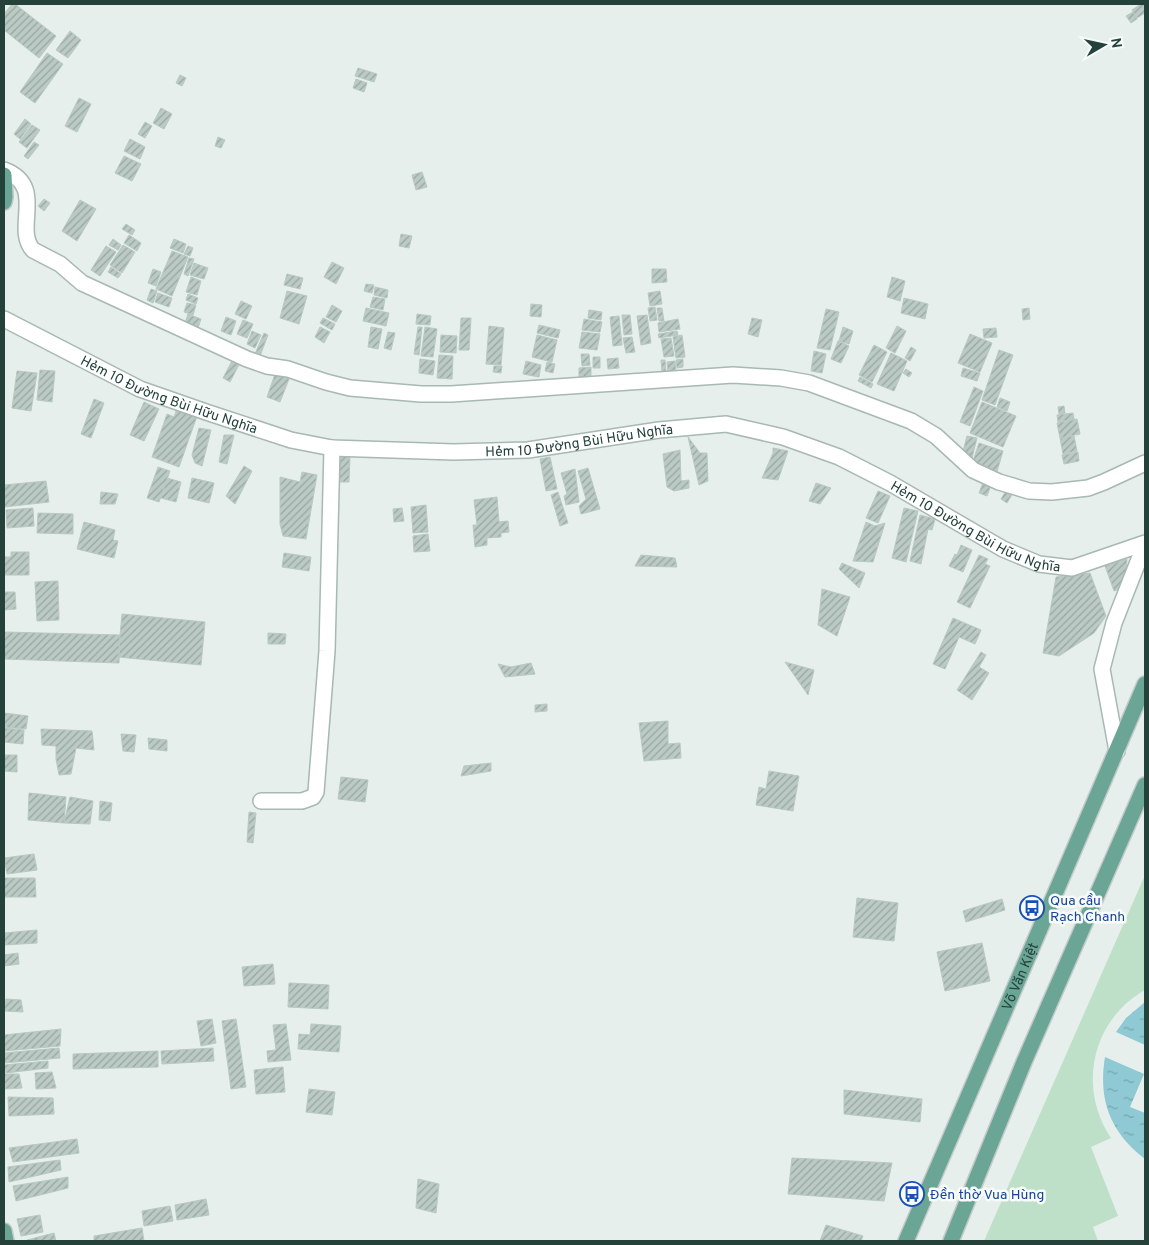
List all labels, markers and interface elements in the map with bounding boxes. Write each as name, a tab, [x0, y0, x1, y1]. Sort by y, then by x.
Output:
north arrow	[1079, 20, 1129, 70]
text: N	[1106, 37, 1125, 50]
street label: Hẻm 10 Đường Bùi Hữu Nghĩa	[77, 353, 259, 438]
street label: Hẻm 10 Đường Bùi Hữu Nghĩa	[485, 422, 674, 461]
street label: Hẻm 10 Đường Bùi Hữu Nghĩa	[887, 478, 1061, 577]
place label: Qua cầu Rạch Chanh	[1050, 893, 1125, 926]
bus stop icon: Qua cầu Rạch Chanh	[1019, 895, 1045, 921]
street label: Võ Văn Kiệt	[999, 940, 1043, 1013]
bus stop icon: Đền thờ Vua Hùng	[899, 1181, 925, 1207]
place label: Đền thờ Vua Hùng	[930, 1187, 1044, 1204]

